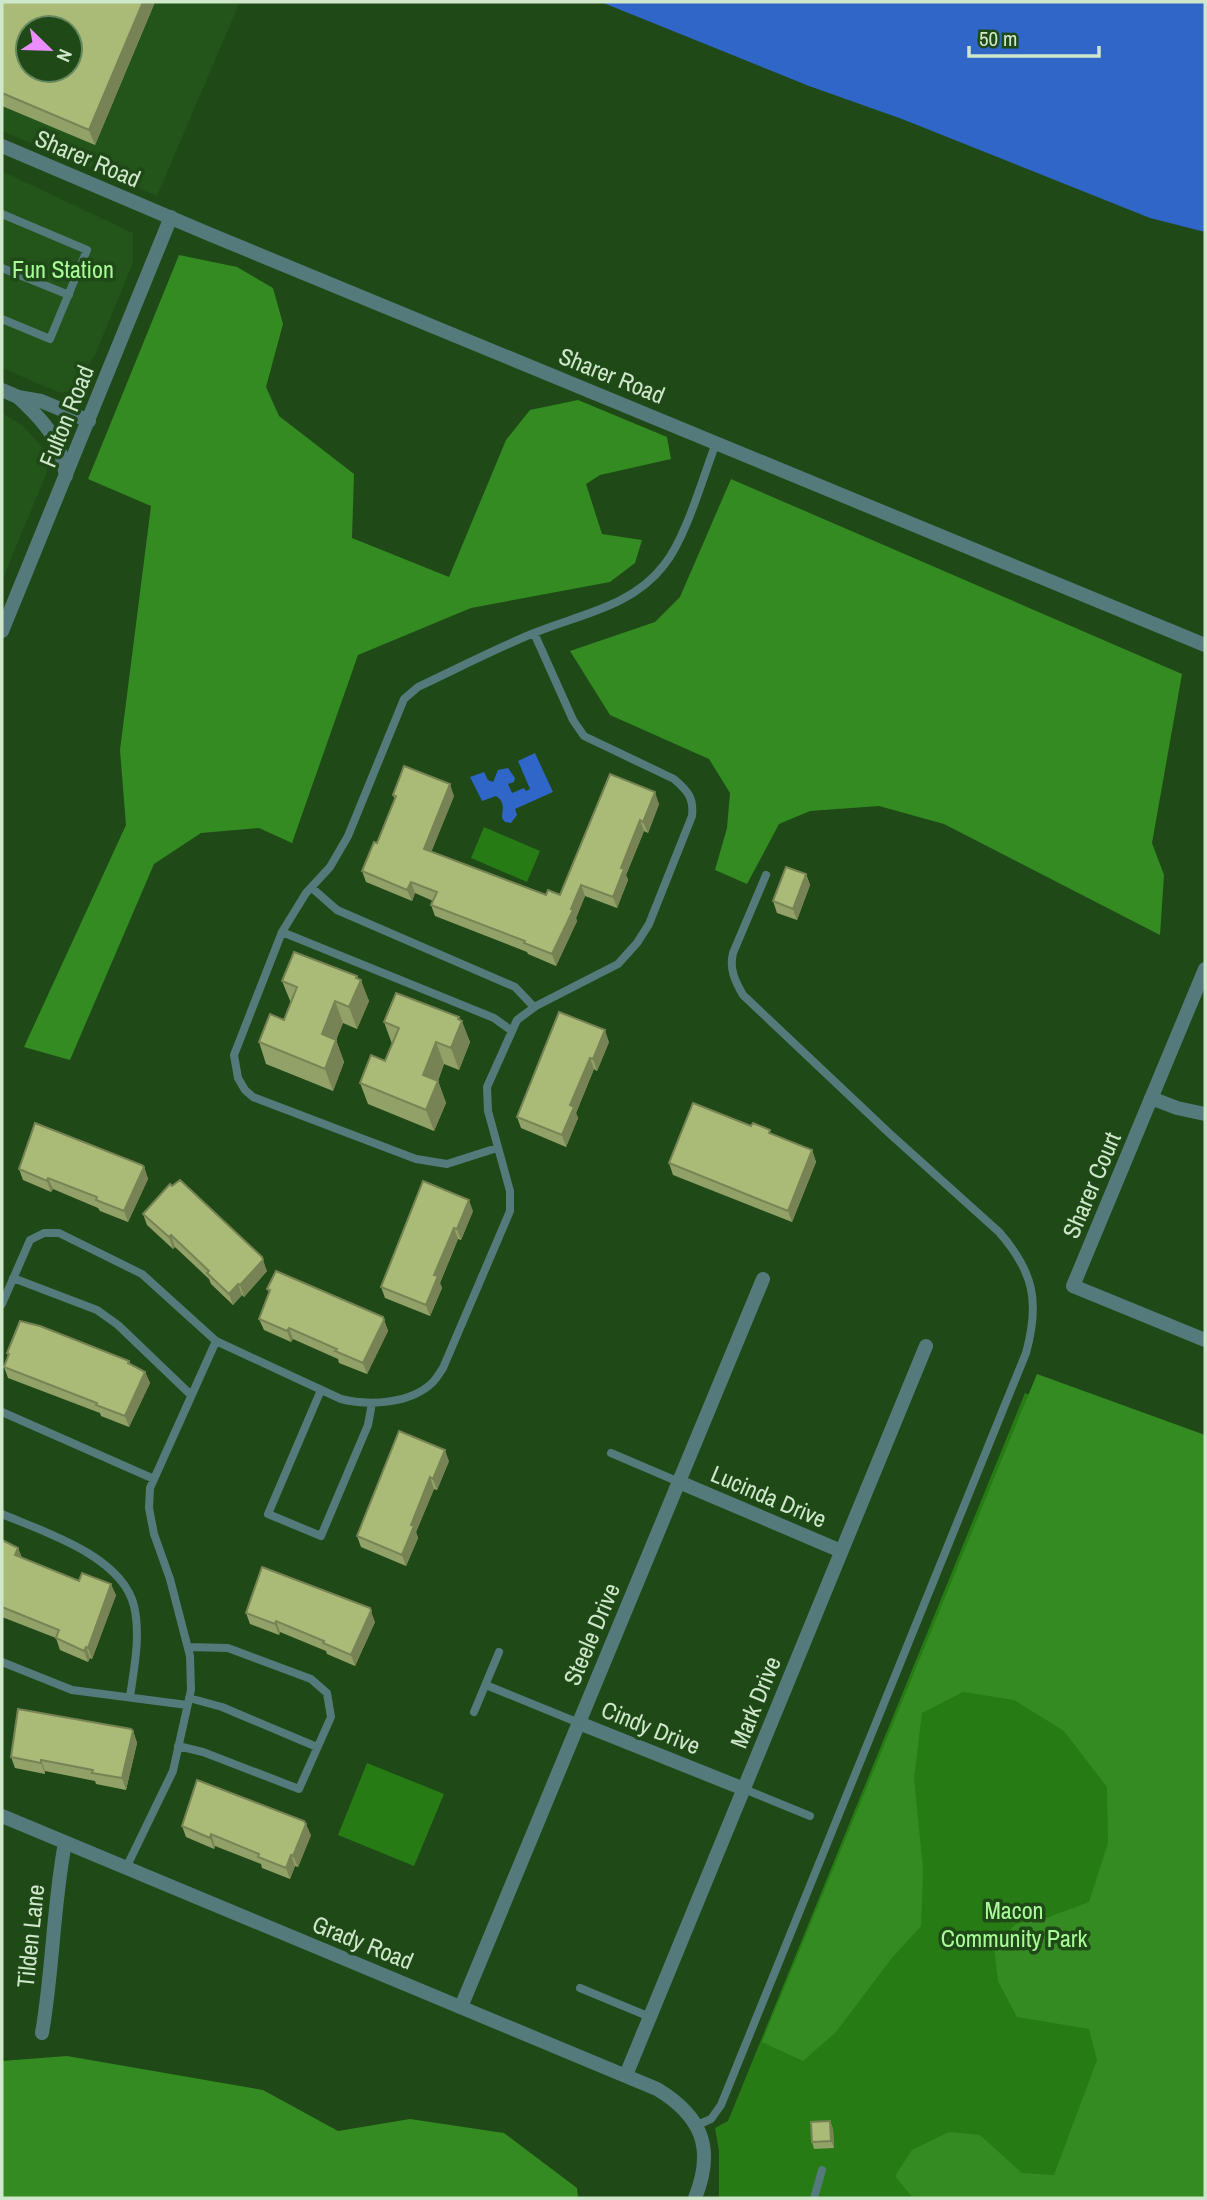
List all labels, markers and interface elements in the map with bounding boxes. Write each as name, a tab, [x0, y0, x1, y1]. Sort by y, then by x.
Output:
north arrow	[14, 14, 84, 84]
scale bar	[969, 14, 1098, 58]
text: 50 m	[979, 24, 1017, 53]
text: N	[50, 45, 79, 66]
street label: Sharer Road	[30, 121, 146, 195]
park label: Fun Station	[12, 253, 114, 285]
street label: Sharer Road	[554, 339, 670, 411]
street label: Fulton Road	[31, 360, 101, 472]
street label: Sharer Court	[1054, 1126, 1128, 1243]
street label: Lucinda Drive	[706, 1457, 832, 1535]
street label: Steele Drive	[555, 1578, 627, 1690]
street label: Mark Drive	[722, 1651, 788, 1753]
street label: Cindy Drive	[597, 1693, 705, 1761]
street label: Tilden Lane	[9, 1883, 51, 1989]
park label: Macon Community Park	[941, 1894, 1087, 1954]
street label: Grady Road	[308, 1907, 418, 1977]

